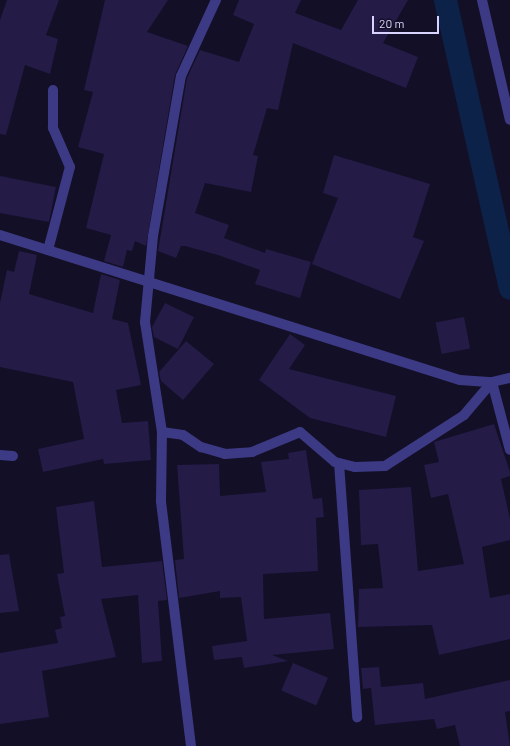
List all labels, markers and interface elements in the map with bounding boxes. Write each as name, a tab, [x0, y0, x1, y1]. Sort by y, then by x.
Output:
scale bar	[374, 8, 441, 34]
text: 20 m	[379, 16, 405, 30]

